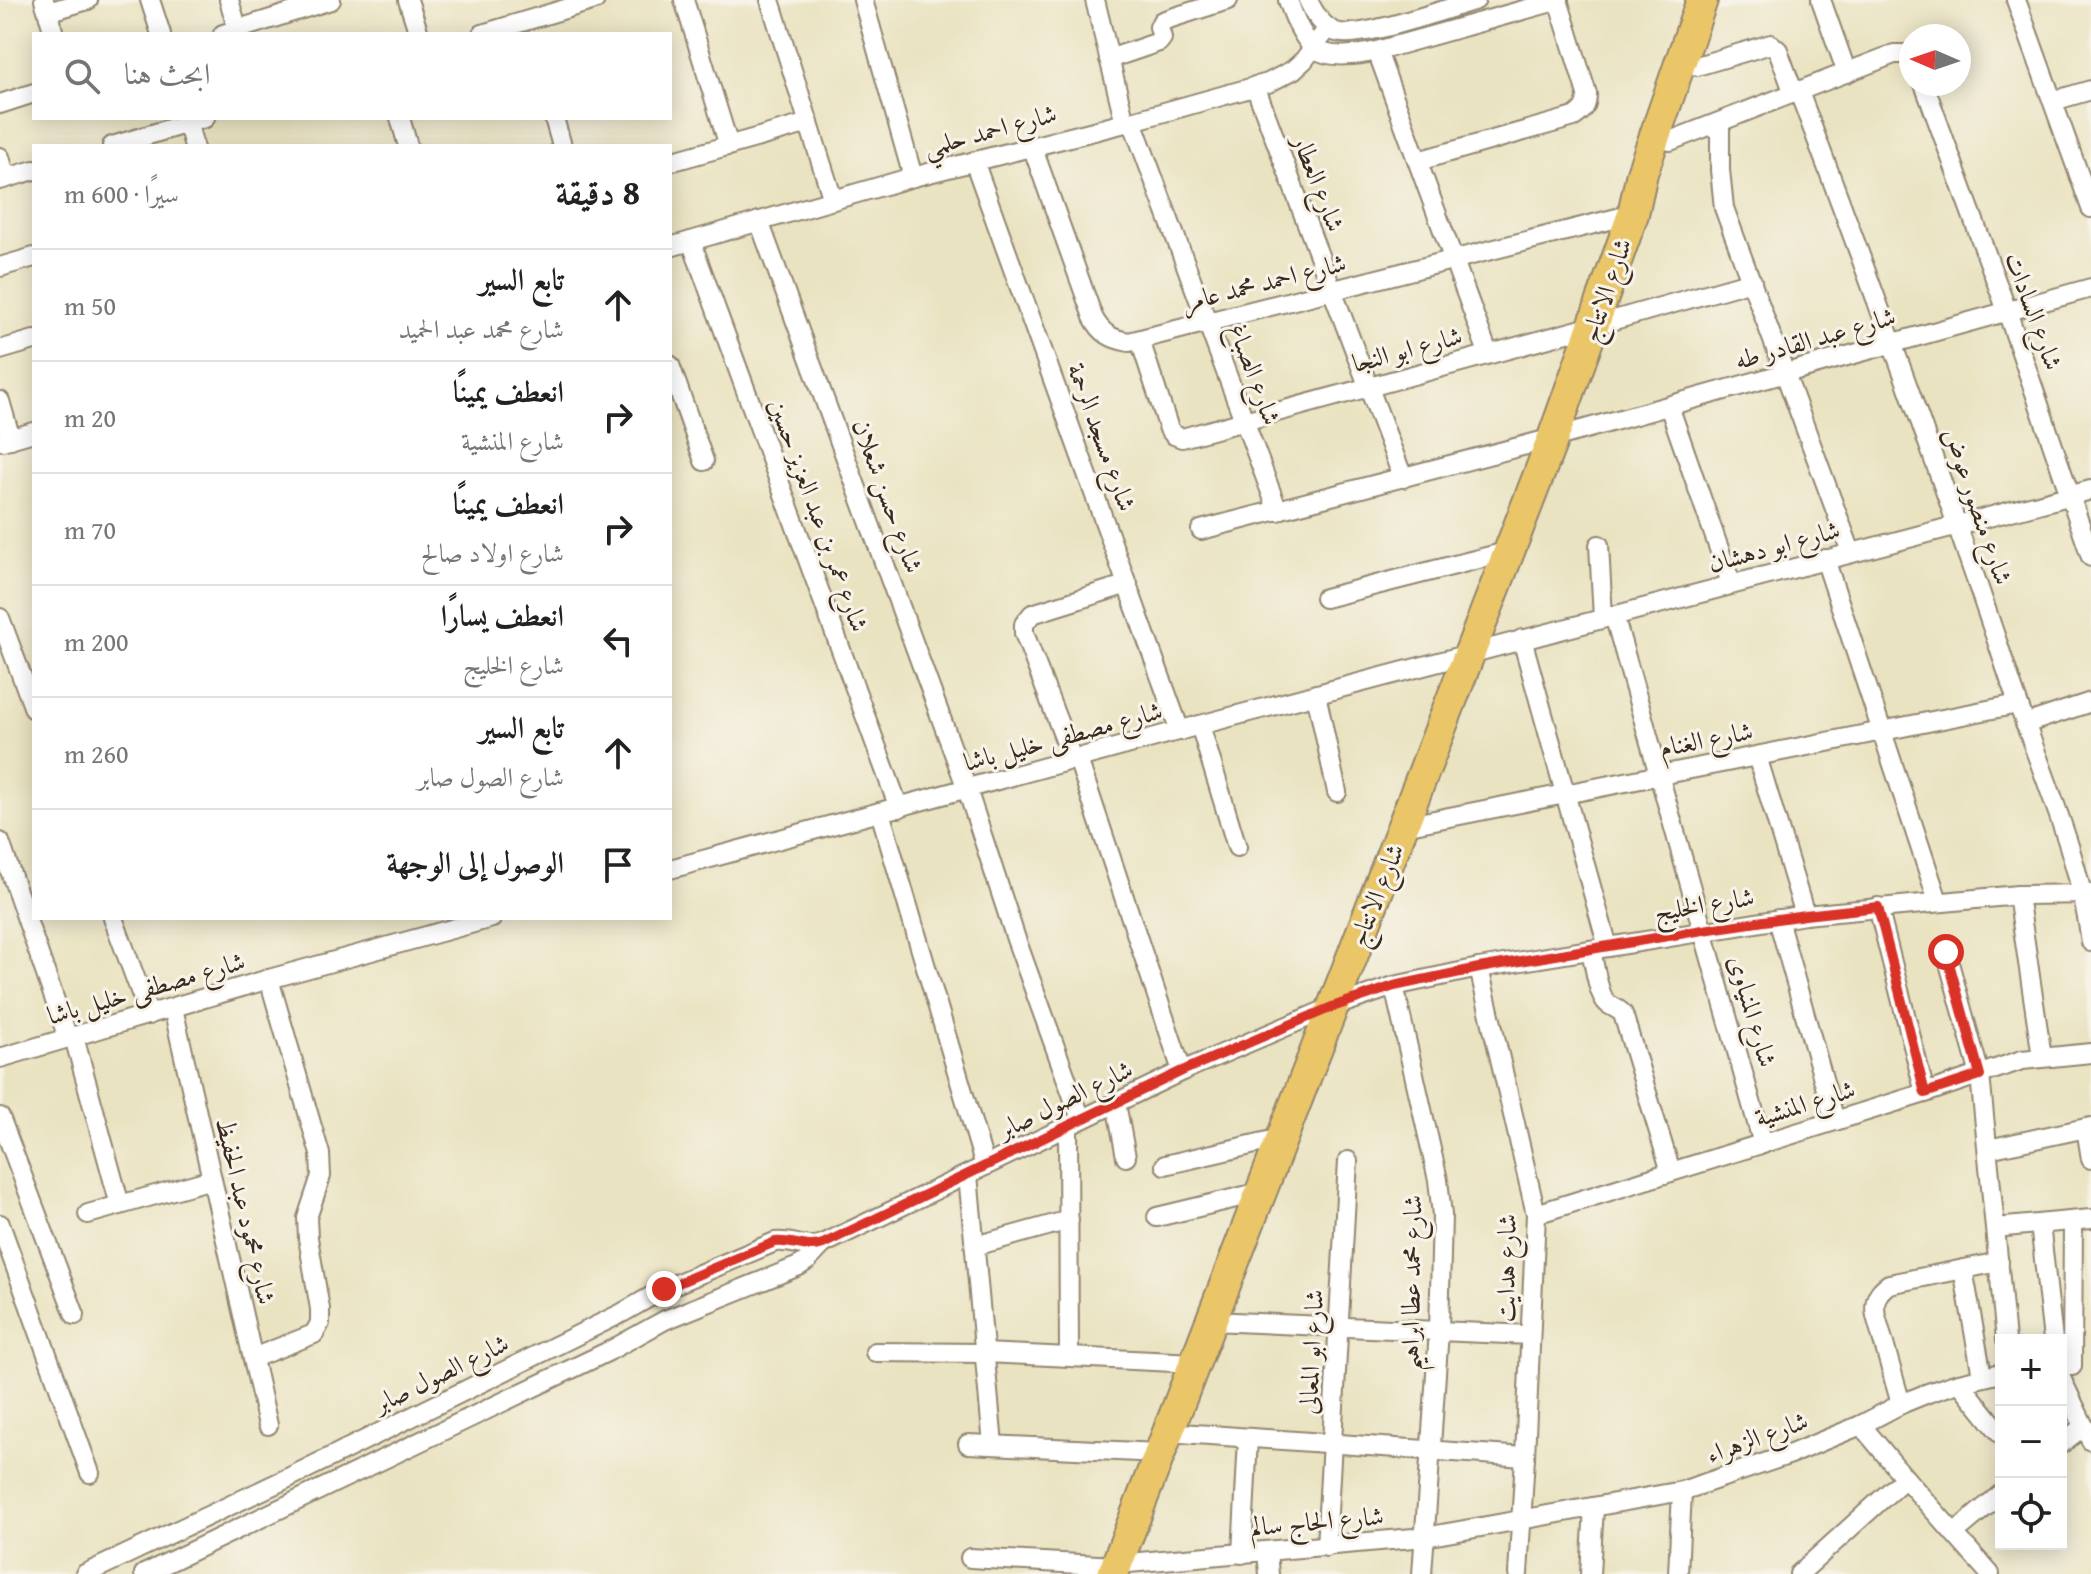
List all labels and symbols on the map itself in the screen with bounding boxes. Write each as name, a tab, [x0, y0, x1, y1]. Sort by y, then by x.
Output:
north arrow	[1899, 24, 1971, 96]
street label: شارع احمد حلمي	[919, 93, 1062, 172]
street label: شارع العطار	[1279, 126, 1356, 238]
street label: شارع الانتاج	[1570, 233, 1646, 349]
street label: شارع احمد محمد عامر	[1178, 242, 1351, 324]
street label: شارع السادات	[1992, 246, 2074, 376]
street label: شارع عبد القادر طه	[1730, 296, 1901, 382]
street label: شارع ابو النجا	[1347, 315, 1467, 385]
street label: شارع الصباغ	[1216, 317, 1292, 431]
street label: شارع مسجد الرحمة	[1055, 357, 1147, 517]
street label: شارع عمر بن عبد العزيز حسين	[756, 393, 880, 638]
street label: شارع حسن شعلان	[840, 413, 934, 579]
street label: شارع منصور عوض	[1930, 422, 2024, 591]
street label: شارع ابو دهشان	[1704, 509, 1845, 585]
street label: شارع مصطفى خليل باشا	[959, 690, 1167, 784]
street label: شارع الغنام	[1656, 710, 1757, 771]
street label: شارع الانتاج	[1337, 838, 1418, 954]
street label: شارع الخليج	[1651, 876, 1758, 936]
route start	[1928, 934, 1964, 970]
street label: شارع مصطفى خليل باشا	[42, 941, 250, 1037]
street label: شارع المنياوى	[1716, 950, 1788, 1072]
street label: شارع الصول صابر	[988, 1049, 1141, 1152]
street label: شارع المنشية	[1750, 1069, 1861, 1139]
street label: شارع محمود عبد الحفيظ	[203, 1114, 287, 1309]
street label: شارع محمد عطا ابراهيم	[1389, 1195, 1439, 1372]
street label: شارع هدايت	[1485, 1214, 1529, 1323]
route end	[646, 1271, 682, 1307]
street label: شارع ابو المعالى	[1288, 1288, 1336, 1416]
street label: شارع الصول صابر	[364, 1323, 517, 1426]
street label: شارع الزهراء	[1700, 1400, 1814, 1476]
street label: شارع الحاج سالم	[1249, 1495, 1386, 1551]

